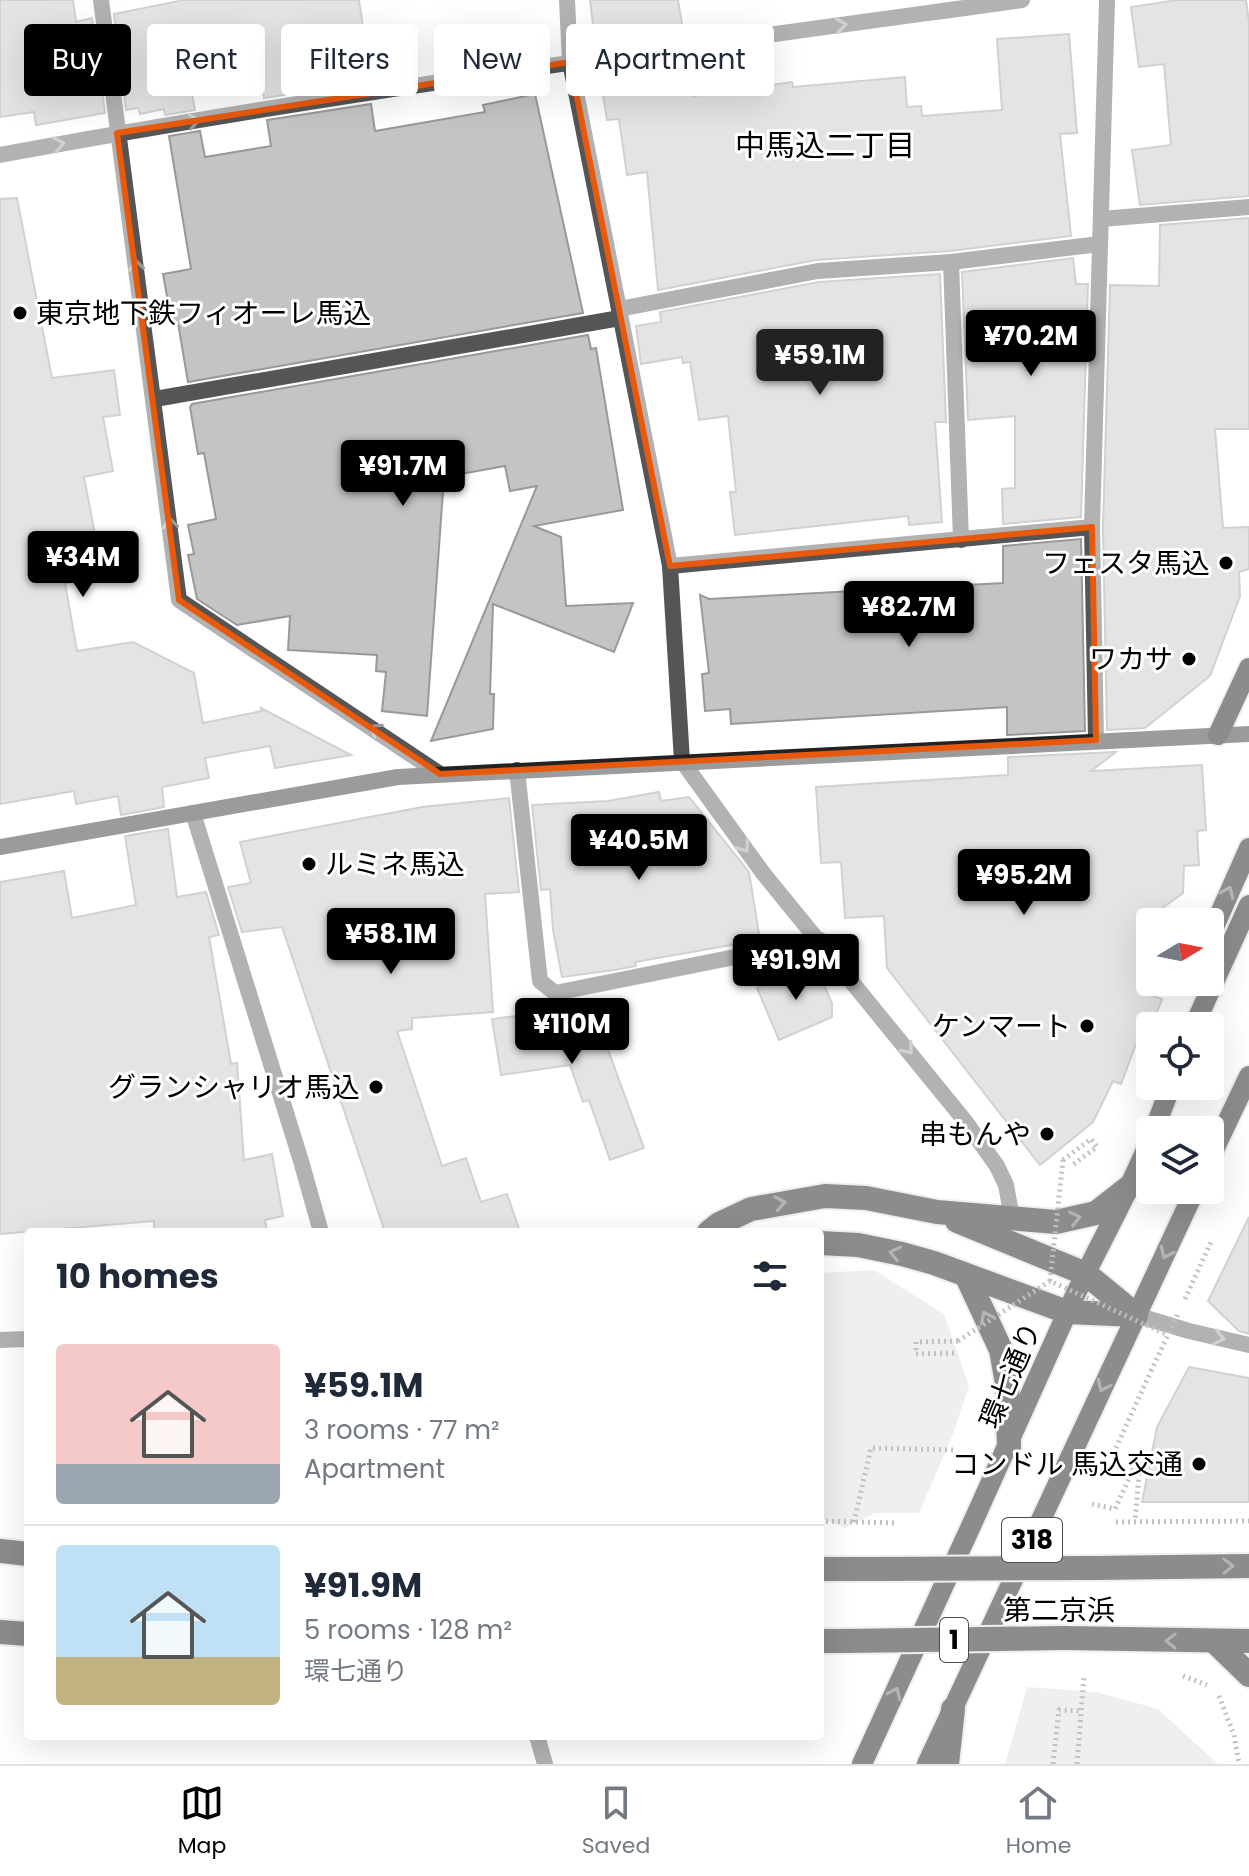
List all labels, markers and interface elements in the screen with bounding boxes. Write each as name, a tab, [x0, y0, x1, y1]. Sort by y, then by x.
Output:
one-way arrow	[835, 17, 848, 34]
chip: Buy	[24, 24, 131, 96]
chip: Rent	[147, 24, 265, 96]
chip: Filters	[281, 24, 418, 96]
chip: New	[434, 24, 550, 96]
chip: Apartment	[566, 24, 774, 96]
one-way arrow	[188, 113, 201, 130]
district label: 中馬込二丁目	[735, 124, 915, 167]
one-way arrow	[52, 137, 65, 154]
one-way arrow	[128, 258, 145, 272]
place label: 東京地下鉄フィオーレ馬込	[36, 294, 371, 333]
marker: 東京地下鉄フィオーレ馬込	[11, 304, 29, 322]
pin: ¥70.2M	[966, 310, 1096, 378]
text: ¥70.2M	[984, 318, 1078, 354]
pin: ¥59.1M	[755, 329, 885, 397]
text: ¥59.1M	[774, 337, 866, 373]
pin: ¥91.7M	[338, 440, 468, 508]
text: ¥91.7M	[359, 448, 447, 484]
one-way arrow	[162, 516, 179, 530]
pin: ¥34M	[36, 531, 130, 599]
text: ¥34M	[46, 539, 120, 575]
place label: フェスタ馬込	[1042, 544, 1210, 583]
marker: フェスタ馬込	[1217, 554, 1235, 572]
pin: ¥82.7M	[844, 581, 974, 649]
text: ¥82.7M	[862, 589, 956, 625]
place label: ワカサ	[1089, 640, 1173, 679]
marker: ワカサ	[1180, 650, 1198, 668]
one-way arrow	[370, 724, 384, 739]
pin: ¥40.5M	[574, 814, 704, 882]
text: ¥40.5M	[589, 822, 689, 858]
one-way arrow	[735, 838, 749, 852]
place label: ルミネ馬込	[325, 845, 465, 884]
pin: ¥95.2M	[959, 849, 1089, 917]
marker: ルミネ馬込	[300, 855, 318, 873]
text: ¥95.2M	[976, 857, 1072, 893]
one-way arrow	[1218, 885, 1234, 900]
pin: ¥58.1M	[326, 908, 456, 976]
north arrow	[1136, 908, 1224, 996]
map controls	[1136, 908, 1224, 1204]
text: ¥58.1M	[345, 916, 437, 952]
pin: ¥91.9M	[731, 934, 861, 1002]
text: ¥91.9M	[751, 942, 841, 978]
pin: ¥110M	[516, 998, 628, 1066]
text: ¥110M	[533, 1006, 611, 1042]
place label: ケンマート	[932, 1007, 1071, 1046]
button: locate	[1136, 1012, 1224, 1100]
marker: ケンマート	[1078, 1017, 1096, 1035]
one-way arrow	[898, 1040, 912, 1055]
place label: グランシャリオ馬込	[108, 1068, 360, 1107]
marker: グランシャリオ馬込	[367, 1078, 385, 1096]
place label: 串もんや	[919, 1115, 1031, 1154]
button: layers	[1136, 1116, 1224, 1204]
marker: 串もんや	[1038, 1125, 1056, 1143]
one-way arrow	[773, 1195, 786, 1212]
one-way arrow	[1067, 1210, 1081, 1227]
one-way arrow	[1159, 1244, 1175, 1259]
one-way arrow	[889, 1245, 903, 1262]
text: 10 homes	[56, 1252, 219, 1300]
icon: filters	[748, 1254, 792, 1298]
one-way arrow	[980, 1311, 996, 1326]
street label: 環七通り	[971, 1316, 1050, 1434]
one-way arrow	[1212, 1329, 1226, 1346]
text: ¥59.1M	[304, 1361, 423, 1409]
icon: home	[120, 1376, 216, 1472]
one-way arrow	[1097, 1377, 1113, 1392]
text: 3 rooms · 77 m²	[304, 1412, 500, 1448]
place label: コンドル 馬込交通	[952, 1445, 1183, 1484]
text: Apartment	[304, 1451, 445, 1487]
marker: コンドル 馬込交通	[1190, 1455, 1208, 1473]
road number: 318	[1002, 1518, 1062, 1562]
one-way arrow	[1222, 1558, 1235, 1575]
text: ¥91.9M	[304, 1561, 422, 1609]
icon: home	[120, 1577, 216, 1673]
street label: 第二京浜	[1003, 1591, 1115, 1630]
text: 5 rooms · 128 m²	[304, 1612, 512, 1648]
road number: 1	[940, 1618, 968, 1662]
one-way arrow	[1164, 1632, 1177, 1649]
text: 環七通り	[304, 1653, 408, 1689]
one-way arrow	[885, 1687, 901, 1702]
tab: Map	[178, 1781, 226, 1862]
tab: Saved	[582, 1781, 650, 1862]
tab: Home	[1006, 1781, 1071, 1862]

